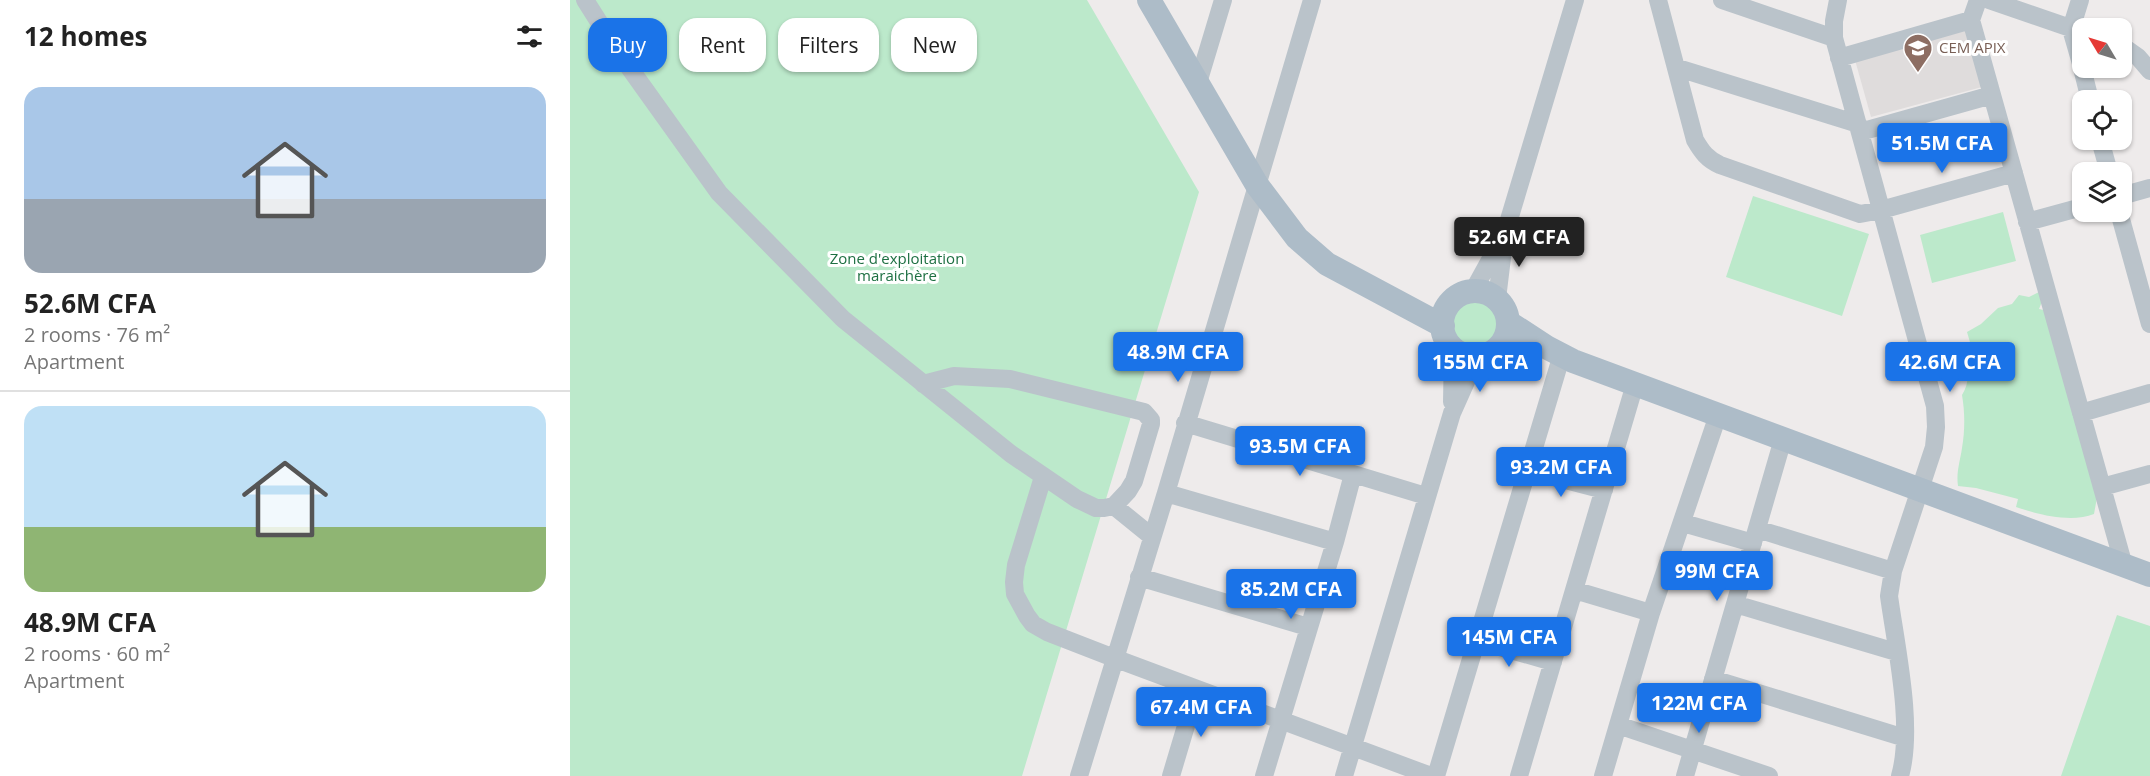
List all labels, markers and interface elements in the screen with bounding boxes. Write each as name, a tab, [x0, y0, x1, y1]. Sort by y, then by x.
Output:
text: 12 homes	[24, 18, 148, 54]
chip: Buy	[588, 18, 667, 72]
chip: Rent	[679, 18, 766, 72]
chip: Filters	[778, 18, 879, 72]
chip: New	[891, 18, 977, 72]
north arrow	[2072, 18, 2132, 78]
map controls	[2072, 18, 2132, 222]
icon: filters	[513, 20, 546, 53]
school or university icon: CEM APIX	[1902, 32, 1934, 74]
place label: CEM APIX	[1939, 37, 2006, 57]
button: locate	[2072, 90, 2132, 150]
pin: 51.5M CFA	[1873, 123, 2011, 174]
icon: home	[231, 126, 339, 234]
text: 51.5M CFA	[1891, 129, 1993, 156]
button: layers	[2072, 162, 2132, 222]
pin: 52.6M CFA	[1450, 217, 1588, 268]
text: 52.6M CFA	[1468, 223, 1570, 250]
park label: Zone d'exploitation maraichère	[830, 248, 964, 285]
text: 52.6M CFA	[24, 285, 156, 321]
text: 2 rooms · 76 m²	[24, 321, 170, 348]
pin: 48.9M CFA	[1109, 332, 1247, 383]
text: 48.9M CFA	[1127, 338, 1229, 365]
pin: 155M CFA	[1418, 342, 1542, 393]
pin: 42.6M CFA	[1881, 342, 2019, 393]
text: Apartment	[24, 348, 124, 375]
text: 155M CFA	[1432, 348, 1528, 375]
text: 42.6M CFA	[1899, 348, 2001, 375]
pin: 93.5M CFA	[1231, 426, 1369, 477]
text: 93.5M CFA	[1249, 432, 1351, 459]
icon: home	[231, 445, 339, 553]
pin: 93.2M CFA	[1492, 447, 1630, 498]
text: 93.2M CFA	[1510, 453, 1612, 480]
pin: 99M CFA	[1662, 551, 1772, 602]
text: 99M CFA	[1675, 557, 1759, 584]
pin: 85.2M CFA	[1222, 569, 1360, 620]
text: 85.2M CFA	[1240, 575, 1342, 602]
text: 48.9M CFA	[24, 604, 156, 640]
pin: 145M CFA	[1447, 617, 1571, 668]
text: 145M CFA	[1461, 623, 1557, 650]
text: 2 rooms · 60 m²	[24, 640, 170, 667]
text: Apartment	[24, 667, 124, 694]
pin: 122M CFA	[1637, 683, 1761, 734]
pin: 67.4M CFA	[1132, 687, 1270, 738]
text: 122M CFA	[1651, 689, 1747, 716]
text: 67.4M CFA	[1150, 693, 1252, 720]

